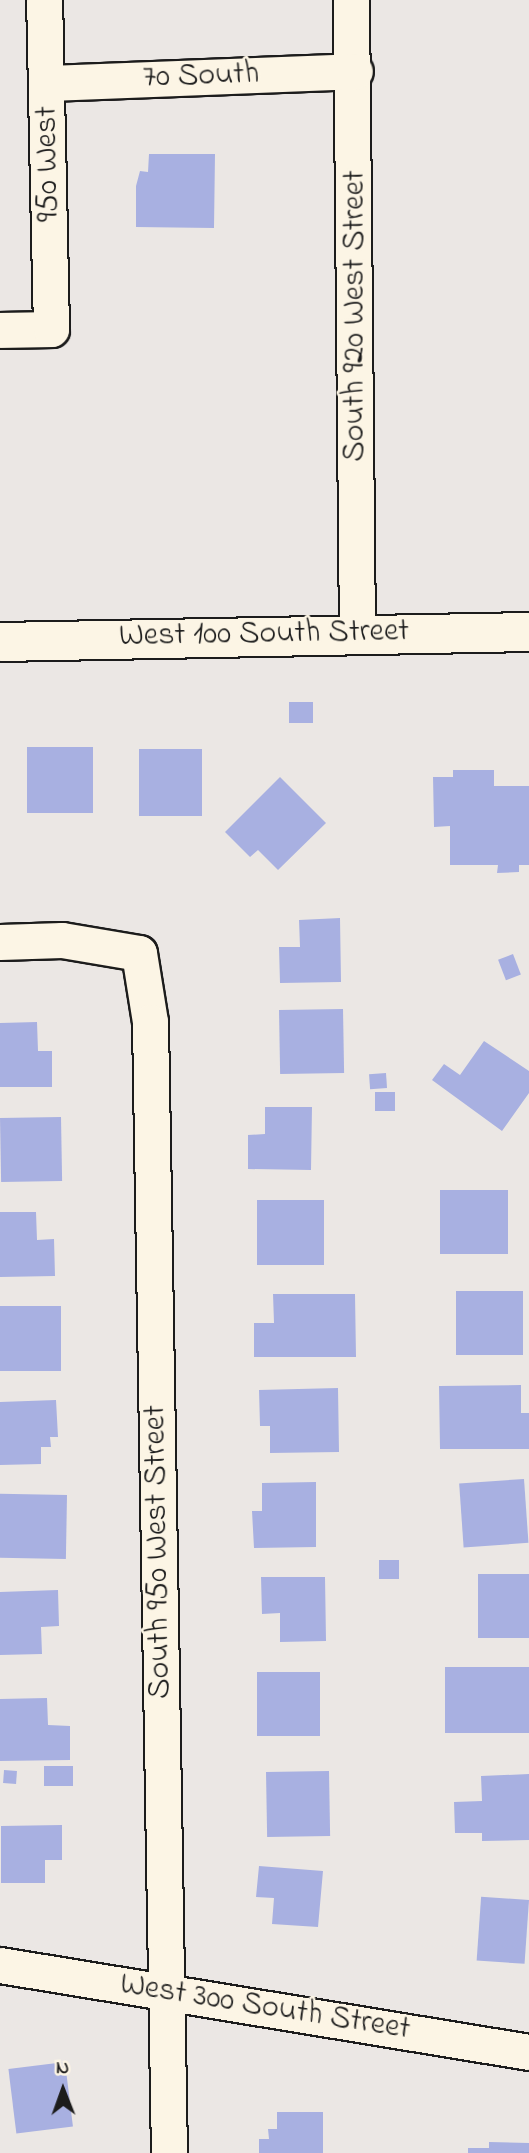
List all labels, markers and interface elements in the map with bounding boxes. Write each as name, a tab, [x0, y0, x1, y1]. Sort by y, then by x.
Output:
street label: 70 South	[142, 56, 260, 98]
street label: 950 West	[29, 106, 69, 222]
street label: South 920 West Street	[337, 170, 375, 462]
street label: West 100 South Street	[119, 613, 409, 657]
street label: South 950 West Street	[137, 1405, 181, 1699]
street label: West 300 South Street	[117, 1966, 413, 2050]
north arrow	[28, 2055, 98, 2125]
text: N	[56, 2055, 69, 2082]

